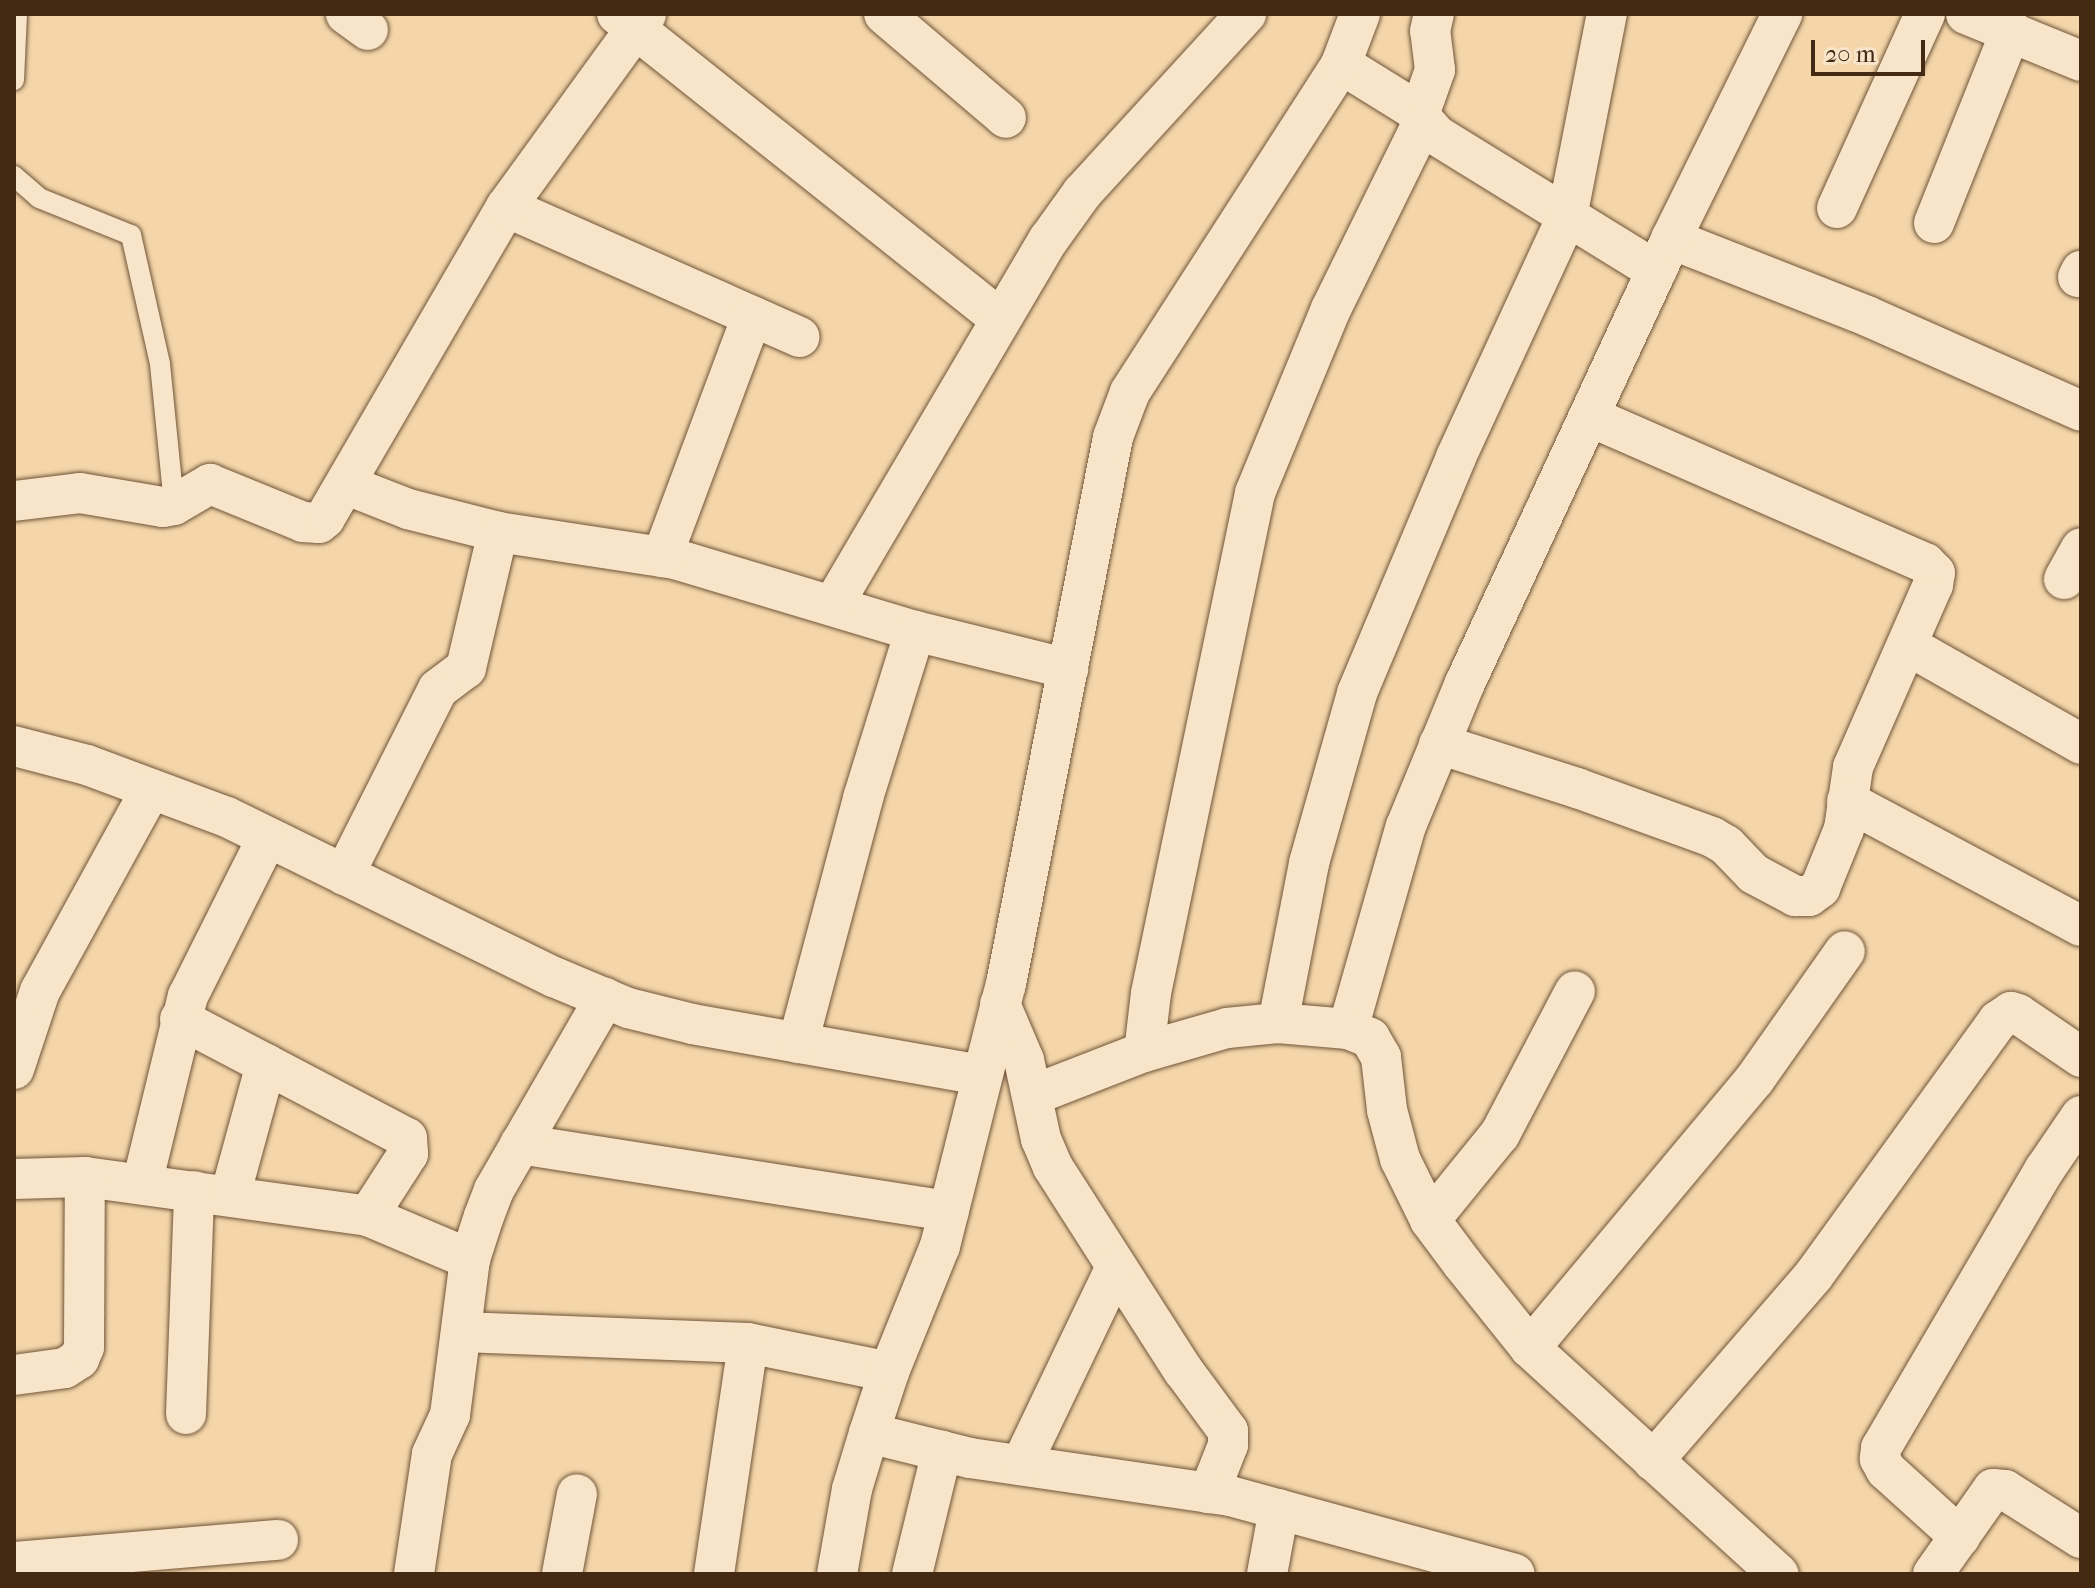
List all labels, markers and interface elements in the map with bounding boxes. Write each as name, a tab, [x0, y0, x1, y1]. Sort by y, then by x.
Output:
scale bar	[1815, 24, 1929, 74]
text: 20 m	[1825, 40, 1876, 68]

